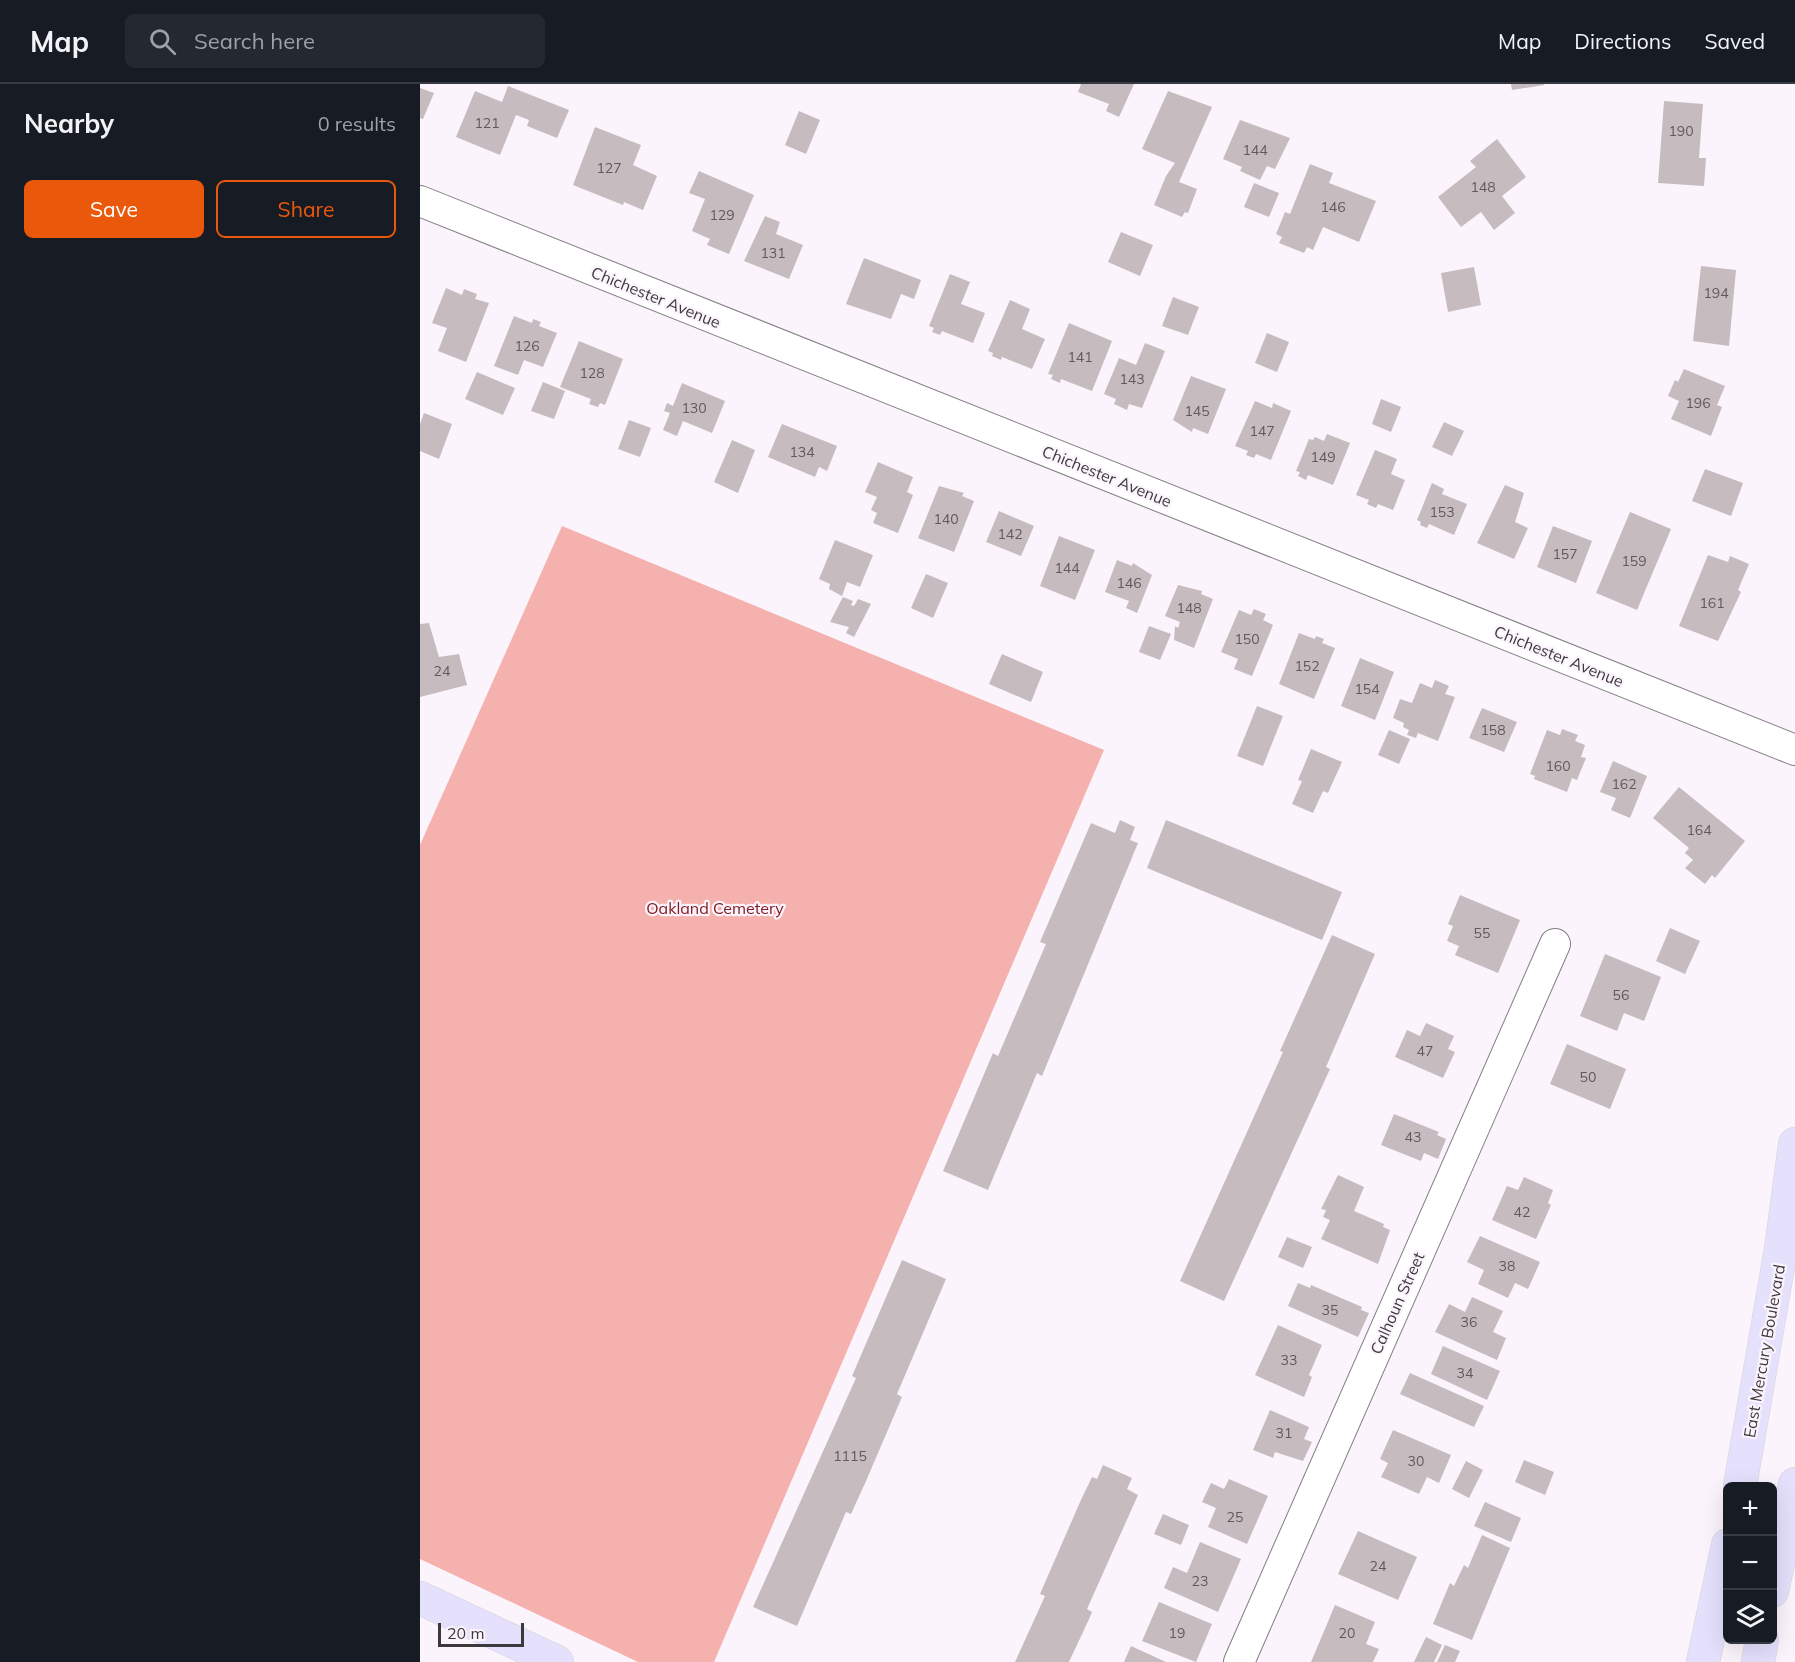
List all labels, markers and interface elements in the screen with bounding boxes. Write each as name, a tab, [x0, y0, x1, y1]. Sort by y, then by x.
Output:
search box	[125, 14, 545, 68]
text: Map	[30, 24, 89, 59]
icon: search	[146, 25, 179, 58]
text: Search here	[194, 27, 315, 55]
text: Map	[1498, 28, 1541, 54]
text: Directions	[1574, 28, 1671, 54]
text: Saved	[1704, 28, 1765, 54]
text: Nearby	[24, 107, 114, 140]
text: 0 results	[318, 111, 396, 136]
house number: 121	[474, 114, 500, 132]
house number: 190	[1668, 122, 1694, 140]
house number: 144	[1242, 141, 1268, 159]
house number: 127	[596, 159, 622, 177]
house number: 148	[1470, 178, 1496, 196]
button: Save	[24, 180, 204, 238]
button: Share	[216, 180, 396, 238]
house number: 146	[1320, 198, 1346, 216]
house number: 129	[709, 206, 735, 224]
house number: 131	[760, 244, 786, 262]
street label: Chichester Avenue	[588, 262, 724, 332]
house number: 194	[1703, 284, 1729, 302]
house number: 126	[514, 337, 540, 355]
house number: 141	[1067, 348, 1093, 366]
house number: 128	[579, 364, 605, 382]
house number: 143	[1119, 370, 1145, 388]
house number: 196	[1685, 394, 1711, 412]
house number: 130	[681, 399, 707, 417]
house number: 145	[1184, 402, 1210, 420]
house number: 147	[1249, 422, 1275, 440]
street label: Chichester Avenue	[1039, 441, 1175, 511]
house number: 134	[789, 443, 815, 461]
house number: 149	[1310, 448, 1336, 466]
house number: 153	[1429, 503, 1455, 521]
house number: 140	[933, 510, 959, 528]
house number: 142	[997, 525, 1023, 543]
house number: 157	[1552, 545, 1578, 563]
house number: 159	[1621, 552, 1647, 570]
house number: 144	[1054, 559, 1080, 577]
house number: 146	[1116, 574, 1142, 592]
house number: 161	[1699, 594, 1725, 612]
house number: 148	[1176, 599, 1202, 617]
street label: Chichester Avenue	[1491, 621, 1627, 691]
house number: 150	[1234, 630, 1260, 648]
house number: 152	[1294, 657, 1320, 675]
house number: 24	[434, 662, 451, 680]
house number: 154	[1354, 680, 1380, 698]
house number: 158	[1480, 721, 1506, 739]
house number: 160	[1545, 757, 1571, 775]
house number: 162	[1611, 775, 1637, 793]
house number: 164	[1686, 821, 1712, 839]
park label: Oakland Cemetery	[646, 898, 784, 918]
house number: 55	[1474, 924, 1490, 942]
house number: 56	[1613, 986, 1629, 1004]
house number: 47	[1417, 1042, 1433, 1060]
house number: 50	[1580, 1068, 1596, 1086]
house number: 43	[1405, 1128, 1421, 1146]
house number: 42	[1514, 1203, 1530, 1221]
street label: Calhoun Street	[1366, 1248, 1429, 1357]
house number: 38	[1499, 1257, 1515, 1275]
street label: East Mercury Boulevard	[1739, 1263, 1789, 1439]
house number: 35	[1322, 1301, 1338, 1319]
house number: 36	[1461, 1313, 1477, 1331]
house number: 33	[1281, 1351, 1297, 1369]
house number: 34	[1457, 1364, 1474, 1382]
house number: 31	[1276, 1424, 1292, 1442]
house number: 1115	[833, 1447, 867, 1465]
house number: 30	[1408, 1452, 1424, 1470]
map controls	[1723, 1482, 1777, 1644]
button: +	[1723, 1482, 1777, 1536]
house number: 25	[1227, 1508, 1243, 1526]
button: −	[1723, 1536, 1777, 1590]
house number: 24	[1370, 1557, 1387, 1575]
house number: 23	[1192, 1572, 1208, 1590]
button: layers	[1723, 1590, 1777, 1644]
scale bar	[438, 1620, 524, 1648]
text: 20 m	[447, 1623, 484, 1643]
house number: 19	[1169, 1624, 1185, 1642]
house number: 20	[1339, 1624, 1355, 1642]

